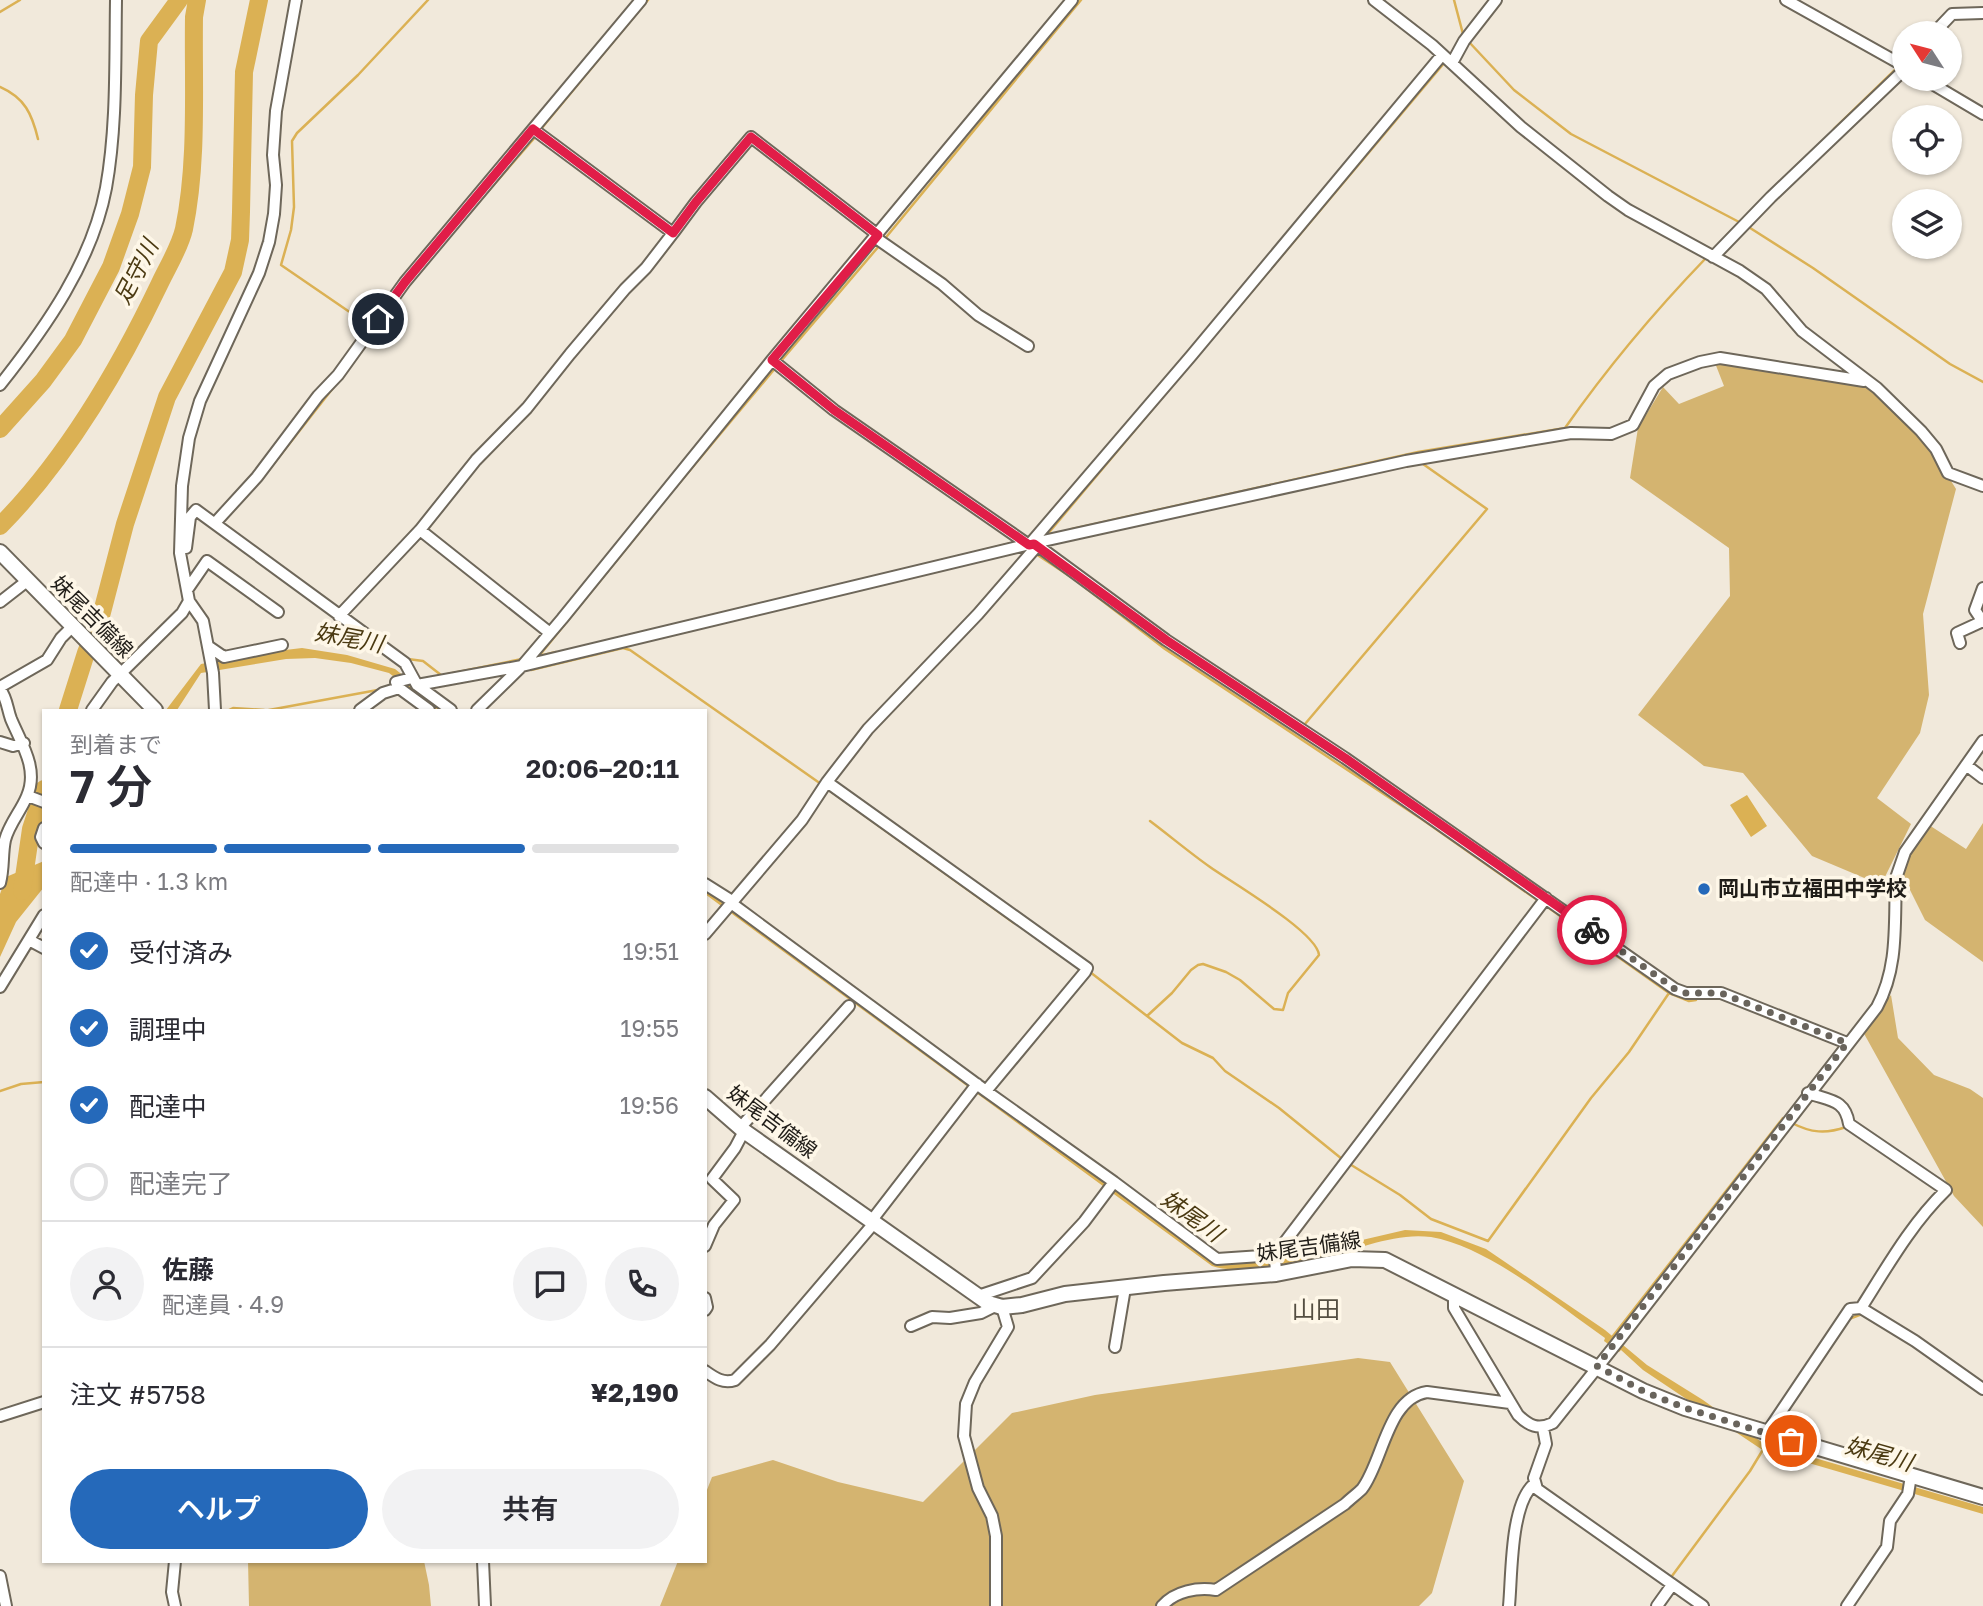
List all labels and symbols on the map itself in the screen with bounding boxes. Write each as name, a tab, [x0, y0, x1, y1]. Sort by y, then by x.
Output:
north arrow	[1892, 21, 1962, 91]
water label: 足守川	[107, 232, 165, 309]
pin	[348, 289, 408, 349]
street label: 妹尾吉備線	[46, 570, 139, 663]
water label: 妹尾川	[313, 617, 389, 658]
place label: 岡山市立福田中学校	[1718, 875, 1907, 901]
marker: 岡山市立福田中学校	[1696, 881, 1712, 897]
courier	[1557, 895, 1627, 965]
street label: 妹尾吉備線	[723, 1079, 822, 1163]
water label: 妹尾川	[1156, 1184, 1231, 1249]
street label: 妹尾吉備線	[1255, 1226, 1363, 1266]
district label: 山田	[1292, 1294, 1340, 1323]
pin	[1761, 1411, 1821, 1471]
water label: 妹尾川	[1842, 1430, 1919, 1477]

